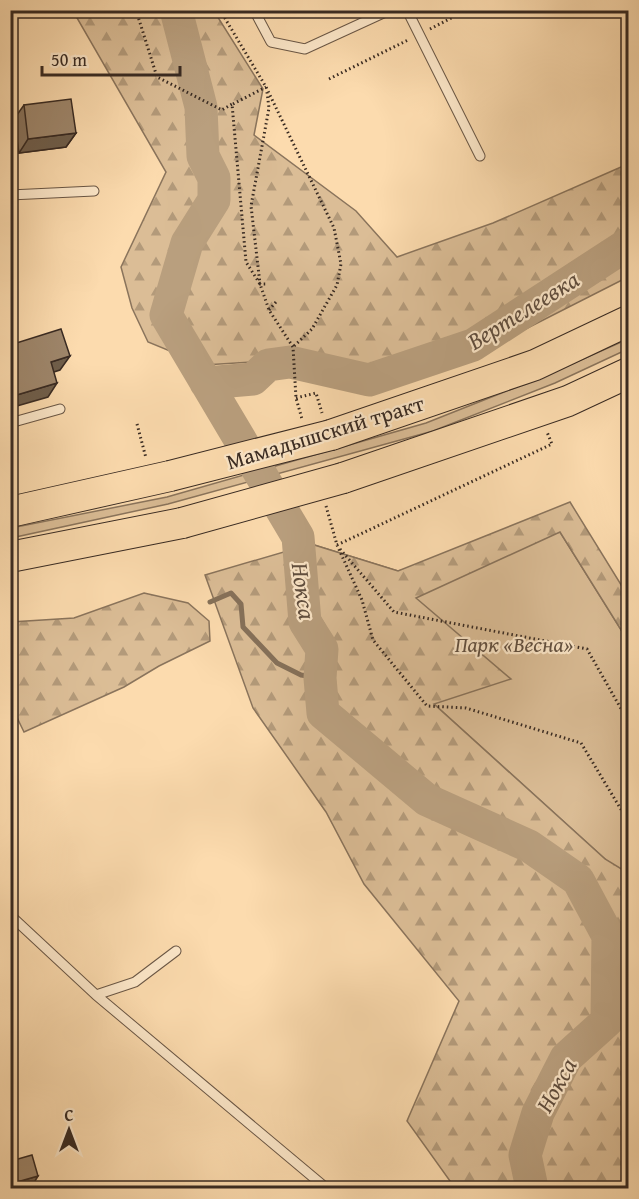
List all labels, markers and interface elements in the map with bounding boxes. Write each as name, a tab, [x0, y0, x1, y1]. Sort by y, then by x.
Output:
scale bar	[42, 39, 180, 77]
text: 50 m	[51, 46, 87, 73]
water label: Вертелеевка	[460, 262, 586, 359]
street label: Мамадышский тракт	[222, 387, 428, 477]
water label: Нокса	[283, 560, 325, 622]
park label: Парк «Весна»	[455, 628, 573, 660]
water label: Нокса	[527, 1051, 585, 1119]
north arrow	[39, 1100, 99, 1160]
text: С	[64, 1103, 74, 1127]

